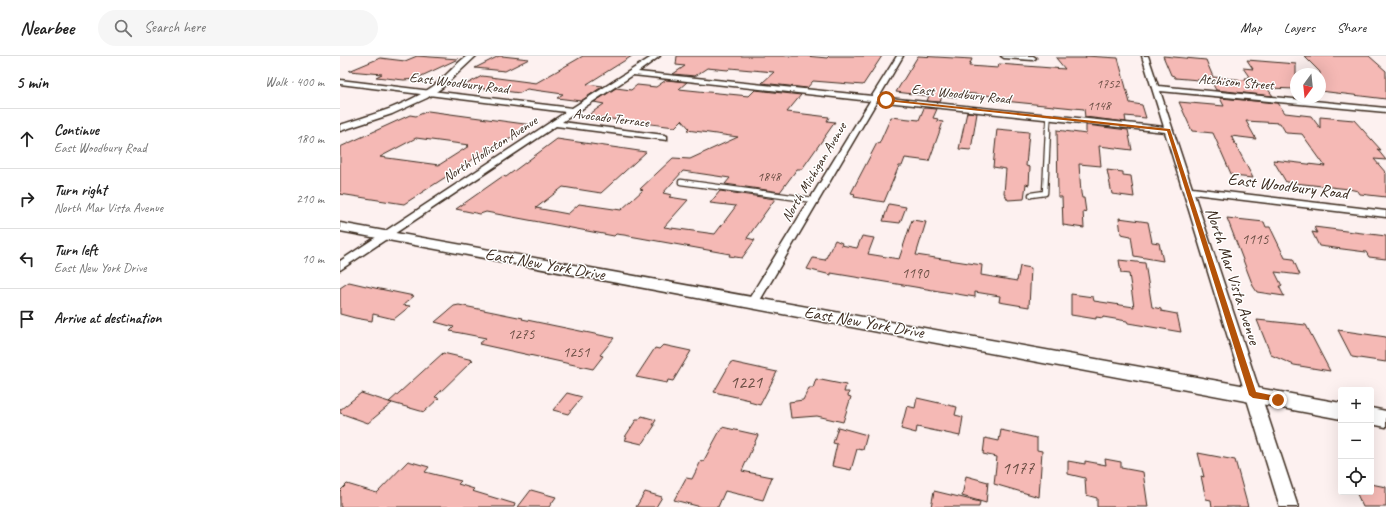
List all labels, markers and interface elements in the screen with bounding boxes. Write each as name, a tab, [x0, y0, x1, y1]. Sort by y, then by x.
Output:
search box	[98, 10, 378, 46]
text: Nearbee	[20, 16, 74, 40]
icon: search	[112, 17, 134, 39]
text: Search here	[144, 18, 205, 37]
text: Map	[1240, 19, 1262, 36]
text: Layers	[1284, 19, 1315, 36]
text: Share	[1337, 19, 1366, 36]
street label: East Woodbury Road	[408, 68, 512, 98]
north arrow	[1290, 68, 1326, 104]
street label: Atchison Street	[1198, 70, 1276, 94]
text: 5 min	[16, 72, 48, 93]
text: Walk · 400 m	[265, 74, 324, 90]
house number: 1752	[1096, 76, 1121, 92]
street label: East Woodbury Road	[911, 80, 1014, 108]
route start	[877, 91, 895, 109]
house number: 1148	[1087, 98, 1112, 114]
street label: Avocado Terrace	[572, 105, 651, 131]
street label: North Holliston Avenue	[440, 111, 542, 186]
street label: North Michigan Avenue	[778, 118, 851, 225]
text: Continue	[54, 121, 99, 140]
icon: ahead	[16, 128, 38, 150]
text: 180 m	[296, 131, 324, 147]
text: East Woodbury Road	[54, 140, 147, 156]
street label: East Woodbury Road	[1227, 168, 1352, 204]
house number: 1848	[757, 169, 782, 185]
text: Turn right	[54, 181, 107, 200]
icon: right	[16, 188, 38, 210]
text: 210 m	[296, 191, 324, 207]
text: North Mar Vista Avenue	[54, 200, 163, 216]
street label: North Mar Vista Avenue	[1201, 205, 1265, 348]
house number: 1115	[1241, 230, 1270, 249]
text: Turn left	[54, 241, 97, 260]
street label: East New York Drive	[484, 243, 608, 285]
icon: left	[16, 248, 38, 270]
text: 10 m	[302, 251, 324, 267]
text: East New York Drive	[54, 260, 147, 276]
house number: 1190	[901, 264, 930, 283]
street label: East New York Drive	[803, 301, 927, 343]
icon: arrive	[16, 308, 38, 330]
text: Arrive at destination	[54, 309, 161, 328]
house number: 1275	[507, 325, 536, 344]
house number: 1251	[562, 343, 591, 362]
house number: 1221	[730, 371, 763, 393]
map controls	[1338, 387, 1374, 495]
button: +	[1338, 387, 1374, 423]
route end	[1269, 391, 1287, 409]
button: −	[1338, 423, 1374, 459]
house number: 1177	[1002, 457, 1035, 479]
button: locate	[1338, 459, 1374, 495]

